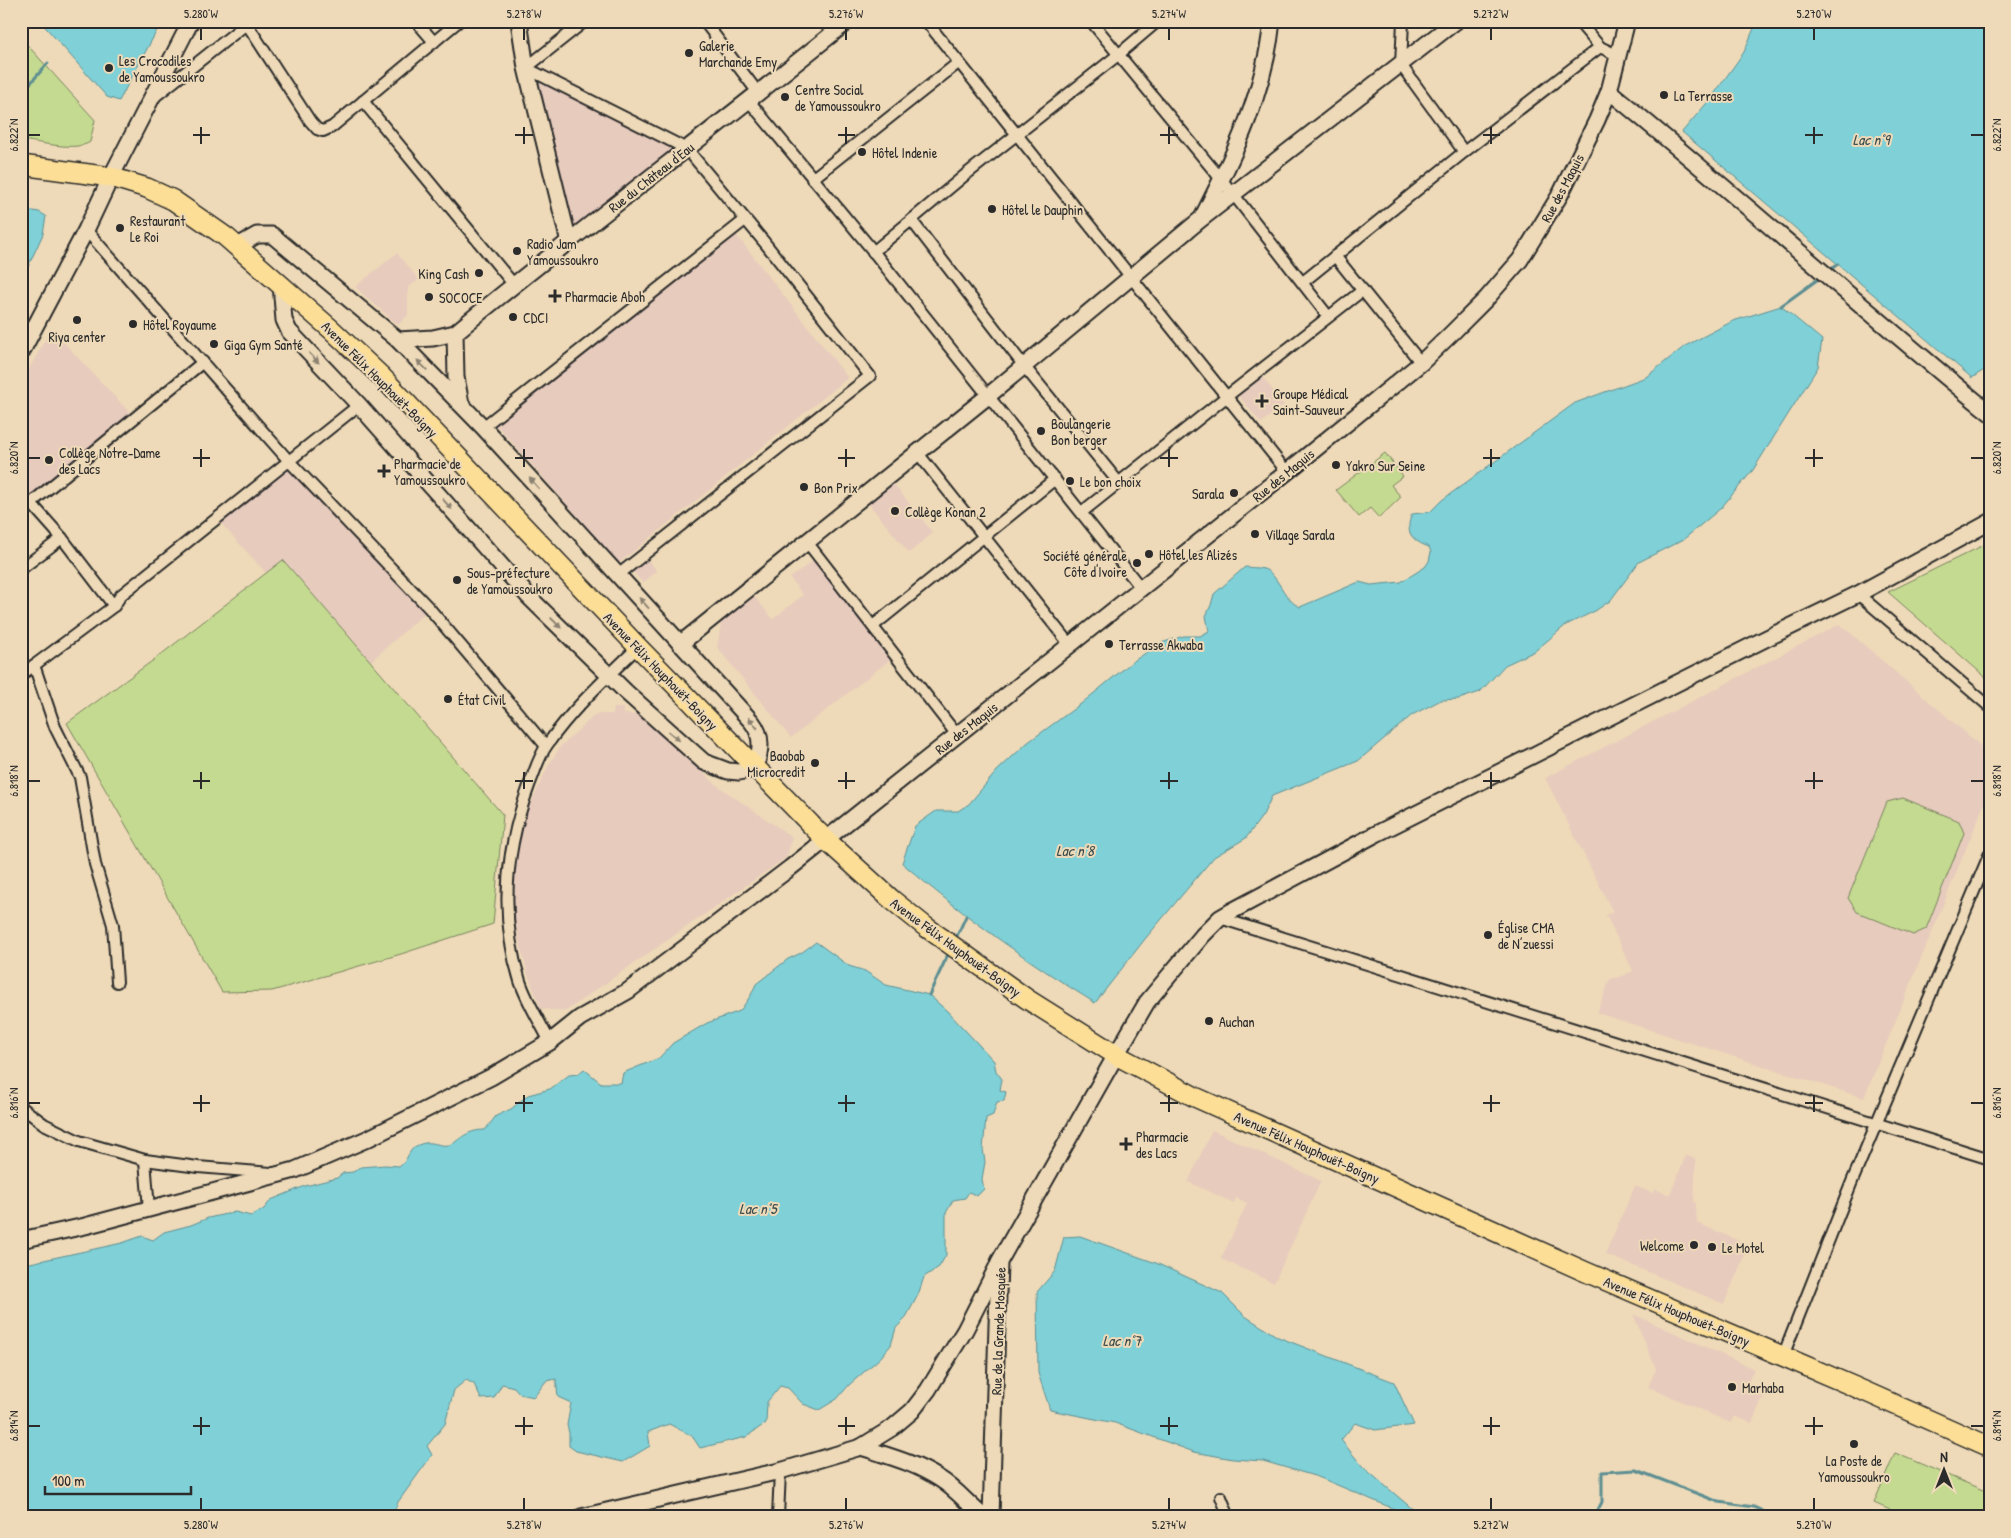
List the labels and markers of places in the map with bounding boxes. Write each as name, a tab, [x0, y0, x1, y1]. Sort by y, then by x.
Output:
place label: Galerie Marchande Emy	[699, 36, 777, 72]
marker: Galerie Marchande Emy	[683, 47, 695, 59]
place label: Les Crocodiles de Yamoussoukro	[119, 51, 205, 86]
marker: Les Crocodiles de Yamoussoukro	[103, 62, 115, 74]
place label: Centre Social de Yamoussoukro	[795, 80, 881, 115]
place label: La Terrasse	[1674, 86, 1733, 105]
marker: La Terrasse	[1658, 89, 1670, 101]
marker: Centre Social de Yamoussoukro	[779, 91, 791, 103]
place label: Hôtel Indenie	[872, 143, 938, 162]
marker: Hôtel Indenie	[856, 146, 868, 158]
place label: Hôtel le Dauphin	[1002, 200, 1083, 220]
marker: Hôtel le Dauphin	[986, 203, 998, 215]
place label: Restaurant Le Roi	[130, 211, 185, 246]
marker: Restaurant Le Roi	[114, 222, 126, 234]
place label: Radio Jam Yamoussoukro	[527, 234, 599, 269]
marker: Radio Jam Yamoussoukro	[511, 245, 523, 257]
place label: King Cash	[418, 264, 469, 284]
marker: King Cash	[473, 267, 485, 279]
place label: Pharmacie Aboh	[565, 287, 645, 306]
place label: SOCOCE	[439, 288, 483, 307]
marker: Pharmacie Aboh	[549, 290, 561, 302]
marker: SOCOCE	[423, 291, 435, 303]
place label: CDCI	[523, 308, 548, 327]
marker: CDCI	[507, 311, 519, 323]
marker: Riya center	[71, 314, 83, 326]
place label: Hôtel Royaume	[143, 315, 217, 335]
marker: Hôtel Royaume	[127, 318, 139, 330]
place label: Riya center	[48, 327, 106, 347]
place label: Giga Gym Santé	[224, 335, 303, 355]
marker: Giga Gym Santé	[208, 338, 220, 350]
place label: Groupe Médical Saint-Sauveur	[1273, 384, 1349, 419]
marker: Groupe Médical Saint-Sauveur	[1255, 394, 1269, 408]
place label: Boulangerie Bon berger	[1051, 414, 1111, 450]
marker: Boulangerie Bon berger	[1035, 425, 1047, 437]
place label: Collège Notre-Dame des Lacs	[59, 443, 161, 478]
marker: Collège Notre-Dame des Lacs	[43, 454, 55, 466]
place label: Pharmacie de Yamoussoukro	[394, 454, 466, 489]
place label: Yakro Sur Seine	[1346, 456, 1426, 475]
marker: Yakro Sur Seine	[1330, 459, 1342, 471]
marker: Pharmacie de Yamoussoukro	[378, 465, 390, 477]
place label: Le bon choix	[1080, 472, 1141, 491]
marker: Le bon choix	[1064, 475, 1076, 487]
place label: Bon Prix	[814, 478, 858, 497]
marker: Bon Prix	[798, 481, 810, 493]
place label: Sarala	[1192, 484, 1225, 503]
marker: Sarala	[1228, 487, 1240, 499]
place label: Collège Konan 2	[905, 502, 986, 522]
marker: Collège Konan 2	[889, 505, 901, 517]
place label: Village Sarala	[1265, 525, 1335, 545]
marker: Village Sarala	[1249, 528, 1261, 540]
place label: Hôtel les Alizés	[1159, 545, 1237, 564]
place label: Société générale Côte d'Ivoire	[1043, 546, 1127, 581]
marker: Hôtel les Alizés	[1143, 548, 1155, 560]
marker: Société générale Côte d'Ivoire	[1131, 557, 1143, 569]
place label: Sous-préfecture de Yamoussoukro	[467, 563, 553, 598]
marker: Sous-préfecture de Yamoussoukro	[451, 574, 463, 586]
place label: Terrasse Akwaba	[1119, 635, 1203, 654]
marker: Terrasse Akwaba	[1103, 638, 1115, 650]
place label: État Civil	[458, 690, 506, 709]
marker: État Civil	[442, 693, 454, 705]
place label: Baobab Microcredit	[747, 746, 805, 781]
marker: Baobab Microcredit	[809, 757, 821, 769]
place label: Église CMA de N’zuessi	[1498, 918, 1554, 953]
marker: Église CMA de N’zuessi	[1482, 929, 1494, 941]
place label: Auchan	[1219, 1012, 1255, 1031]
marker: Auchan	[1203, 1015, 1215, 1027]
place label: Pharmacie des Lacs	[1136, 1127, 1189, 1162]
marker: Pharmacie des Lacs	[1120, 1138, 1132, 1150]
place label: Welcome	[1640, 1236, 1684, 1255]
place label: Le Motel	[1722, 1238, 1764, 1257]
marker: Welcome	[1688, 1239, 1700, 1251]
marker: Le Motel	[1706, 1241, 1718, 1253]
place label: Marhaba	[1742, 1378, 1784, 1397]
marker: Marhaba	[1726, 1381, 1738, 1393]
marker: La Poste de Yamoussoukro	[1848, 1438, 1860, 1450]
place label: La Poste de Yamoussoukro	[1818, 1451, 1890, 1486]

